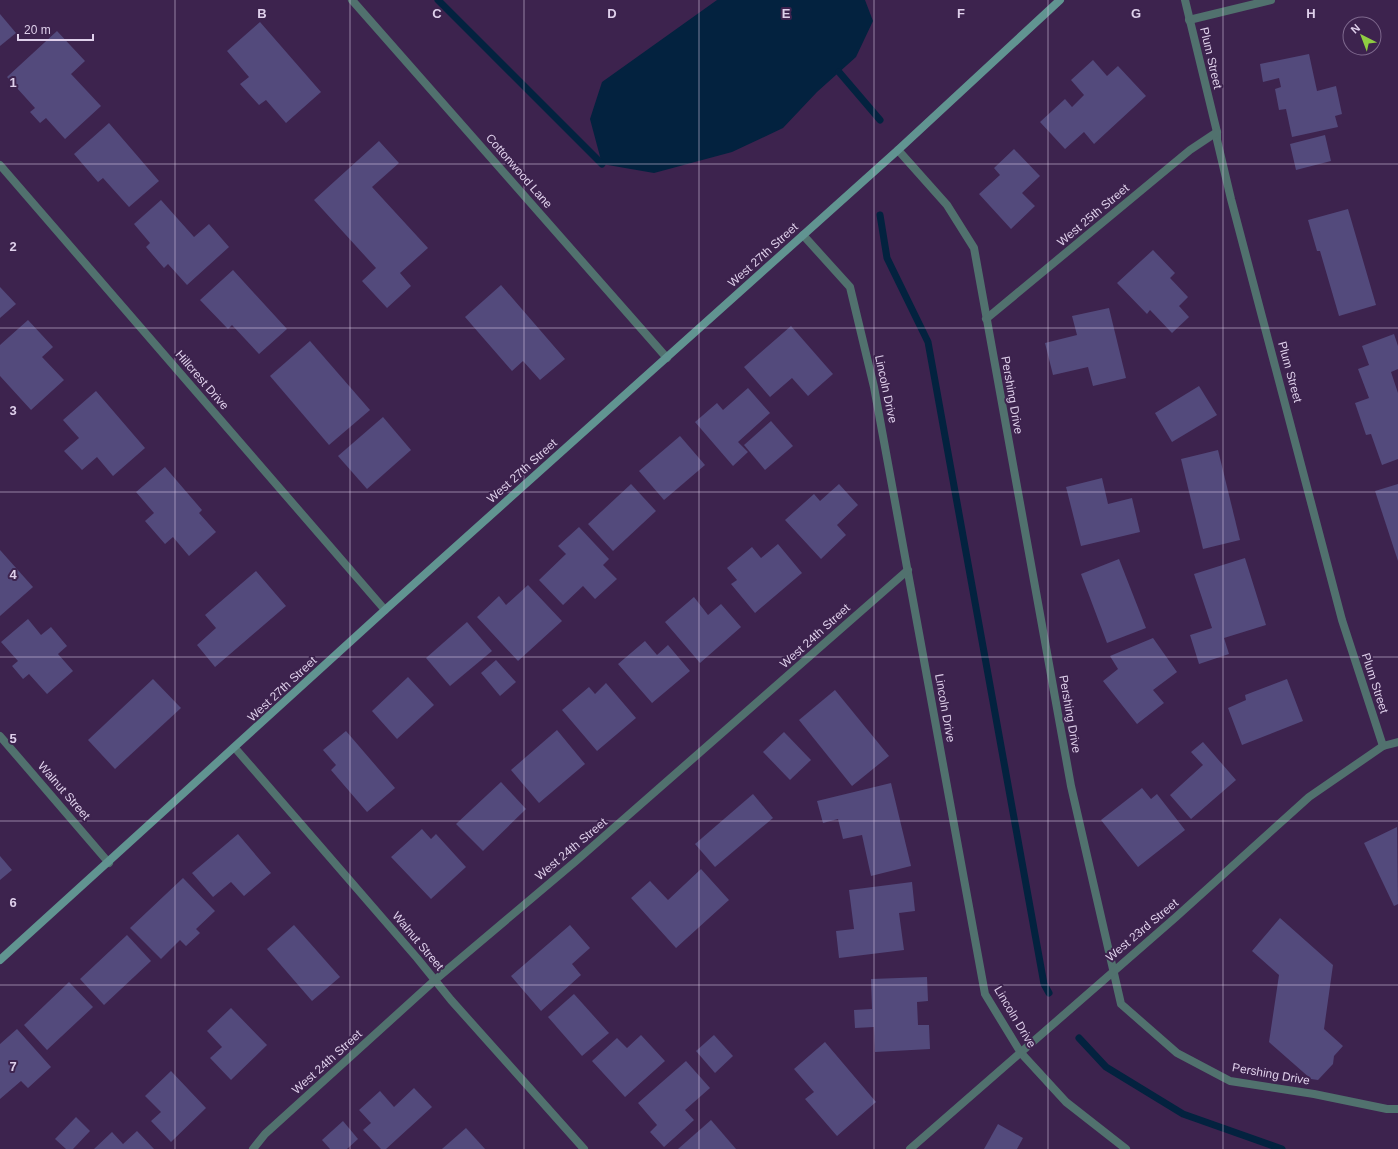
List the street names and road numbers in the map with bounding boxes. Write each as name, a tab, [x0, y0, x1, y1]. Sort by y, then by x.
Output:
street label: Plum Street	[1197, 26, 1225, 91]
street label: Cottonwood Lane	[483, 131, 555, 211]
street label: West 25th Street	[1054, 181, 1132, 249]
street label: West 27th Street	[725, 220, 801, 290]
street label: Plum Street	[1275, 340, 1305, 405]
street label: Hillcrest Drive	[172, 347, 232, 413]
street label: Lincoln Drive	[872, 354, 900, 425]
street label: Pershing Drive	[998, 355, 1026, 435]
street label: West 27th Street	[484, 436, 560, 506]
street label: West 24th Street	[777, 601, 853, 671]
street label: Plum Street	[1359, 651, 1392, 716]
street label: West 27th Street	[245, 653, 320, 725]
street label: Lincoln Drive	[932, 673, 958, 744]
street label: Pershing Drive	[1056, 674, 1084, 754]
street label: Walnut Street	[35, 759, 93, 823]
street label: West 24th Street	[532, 815, 610, 883]
street label: West 23rd Street	[1103, 895, 1181, 964]
street label: Walnut Street	[389, 909, 447, 974]
street label: Lincoln Drive	[991, 984, 1039, 1051]
street label: West 24th Street	[289, 1027, 365, 1097]
street label: Pershing Drive	[1231, 1060, 1311, 1088]

